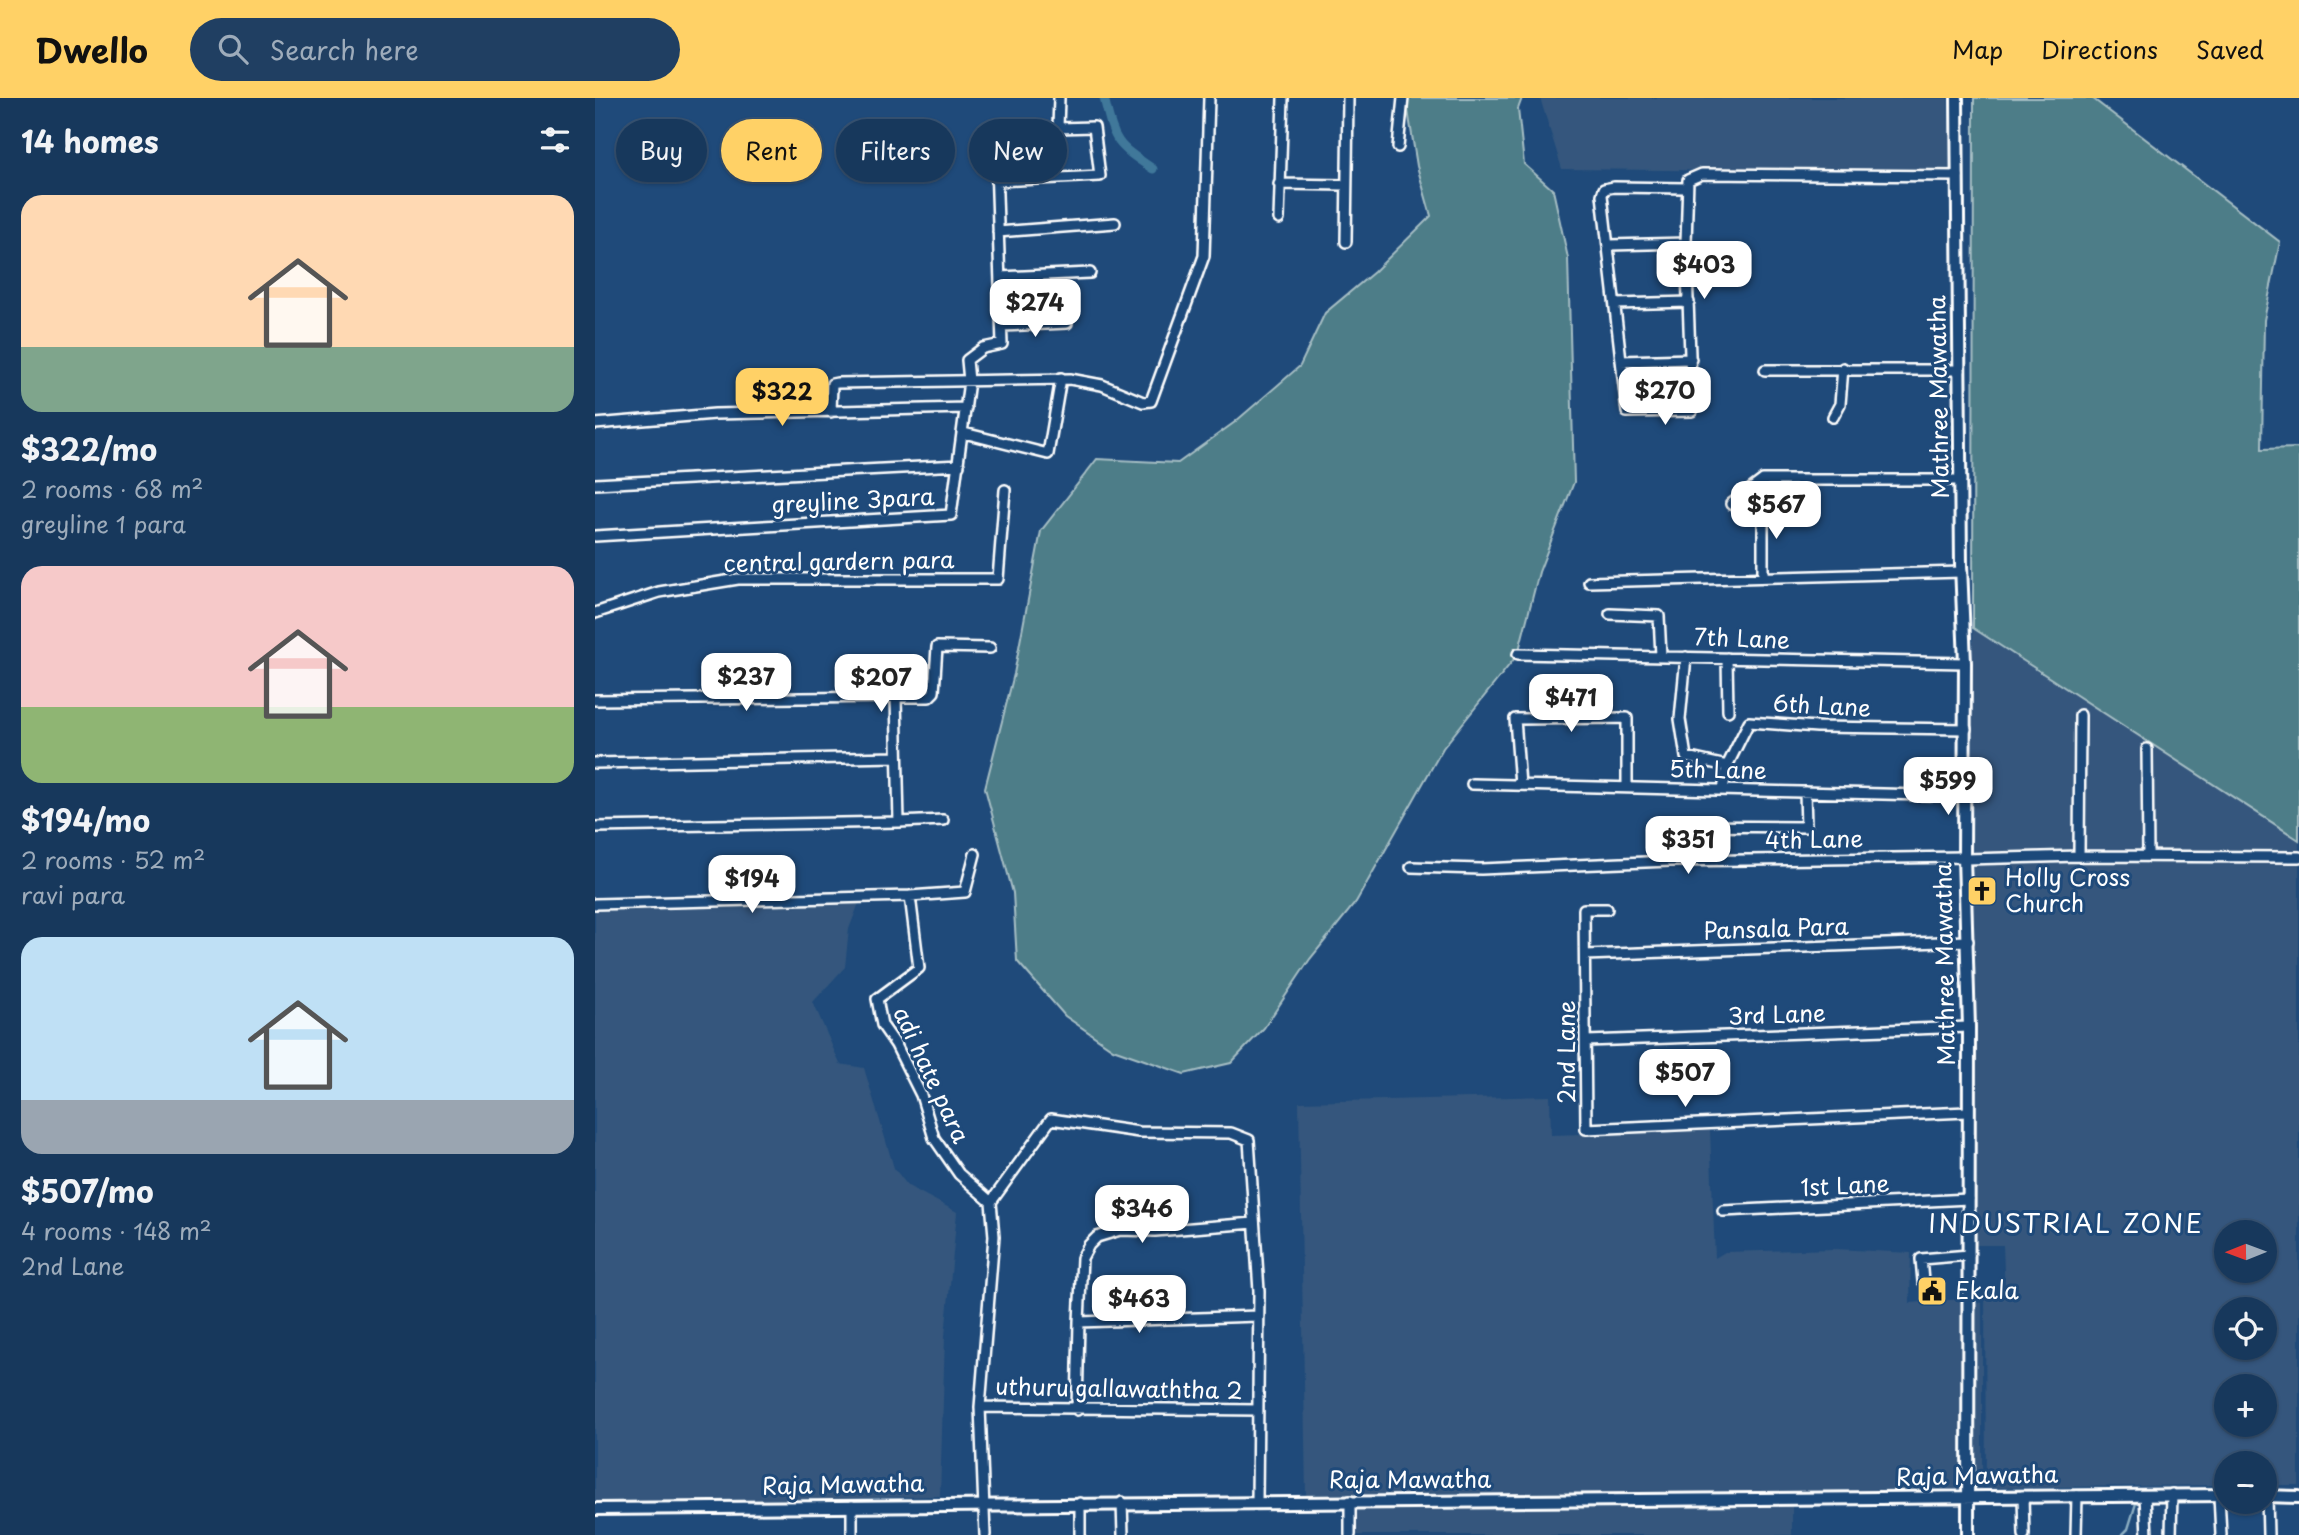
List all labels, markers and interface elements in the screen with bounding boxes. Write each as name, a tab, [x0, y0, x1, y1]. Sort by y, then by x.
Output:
search box	[190, 18, 680, 81]
text: Dwello	[35, 24, 148, 74]
icon: search	[214, 30, 252, 68]
text: Search here	[270, 30, 419, 69]
text: Map	[1952, 31, 2003, 67]
text: Directions	[2041, 31, 2158, 67]
text: Saved	[2196, 31, 2264, 67]
text: 14 homes	[21, 118, 159, 163]
chip: Buy	[616, 119, 707, 182]
chip: Rent	[721, 119, 822, 182]
chip: Filters	[836, 119, 955, 182]
chip: New	[969, 119, 1067, 182]
icon: filters	[536, 121, 574, 159]
icon: home	[235, 240, 361, 366]
pin: $403	[1663, 242, 1745, 301]
text: $403	[1673, 246, 1735, 281]
pin: $274	[994, 280, 1076, 339]
text: $274	[1006, 284, 1064, 319]
street label: Mathree Mawatha	[1918, 294, 1957, 499]
pin: $322	[741, 368, 823, 428]
pin: $270	[1624, 368, 1706, 427]
text: $270	[1635, 372, 1695, 407]
text: $322	[752, 373, 812, 408]
text: $322/mo	[21, 426, 157, 471]
text: 2 rooms · 68 m²	[21, 471, 203, 506]
street label: greyline 3para	[771, 478, 936, 521]
pin: $567	[1735, 482, 1817, 541]
text: $567	[1747, 486, 1805, 521]
text: greyline 1 para	[21, 506, 186, 541]
street label: central gardern para	[723, 541, 955, 580]
icon: home	[235, 611, 361, 737]
street label: 7th Lane	[1693, 618, 1791, 657]
pin: $237	[705, 654, 787, 713]
pin: $207	[840, 654, 922, 714]
text: $237	[717, 658, 775, 693]
text: $207	[851, 659, 911, 694]
pin: $471	[1530, 674, 1612, 734]
text: $471	[1545, 679, 1597, 714]
street label: 6th Lane	[1772, 684, 1872, 725]
street label: 5th Lane	[1669, 750, 1767, 787]
pin: $599	[1907, 758, 1989, 817]
text: $599	[1920, 762, 1976, 797]
text: $194/mo	[21, 797, 150, 842]
pin: $351	[1647, 816, 1729, 876]
street label: 4th Lane	[1765, 820, 1863, 857]
text: $351	[1661, 821, 1715, 856]
text: 2 rooms · 52 m²	[21, 842, 205, 877]
pin: $194	[711, 856, 793, 915]
place label: Holly Cross Church	[2005, 859, 2130, 920]
text: $194	[724, 860, 780, 895]
street label: Mathree Mawatha	[1924, 861, 1963, 1066]
church icon: Holly Cross Church	[1965, 874, 1999, 908]
text: ravi para	[21, 877, 125, 912]
street label: Pansala Para	[1703, 907, 1850, 948]
icon: home	[235, 982, 361, 1108]
street label: 3rd Lane	[1727, 994, 1827, 1033]
street label: adi hate para	[885, 1000, 980, 1149]
street label: 2nd Lane	[1548, 1000, 1583, 1104]
pin: $507	[1644, 1049, 1726, 1109]
text: $507	[1655, 1054, 1715, 1089]
street label: 1st Lane	[1800, 1165, 1890, 1204]
text: $507/mo	[21, 1168, 154, 1213]
pin: $346	[1101, 1186, 1183, 1245]
text: $346	[1111, 1190, 1173, 1225]
district label: INDUSTRIAL ZONE	[1928, 1203, 2204, 1242]
text: 4 rooms · 148 m²	[21, 1213, 212, 1248]
north arrow	[2214, 1220, 2277, 1283]
map controls	[2214, 1220, 2277, 1514]
text: 2nd Lane	[21, 1248, 124, 1283]
place label: Ekala	[1955, 1272, 2019, 1307]
public building icon: Ekala	[1915, 1274, 1949, 1308]
pin: $463	[1098, 1276, 1180, 1335]
text: $463	[1108, 1280, 1170, 1315]
button: locate	[2214, 1297, 2277, 1360]
street label: uthuru gallawaththa 2	[995, 1368, 1243, 1407]
button: +	[2214, 1374, 2277, 1437]
button: −	[2214, 1451, 2277, 1514]
street label: Raja Mawatha	[1895, 1456, 2059, 1493]
street label: Raja Mawatha	[1329, 1461, 1492, 1496]
street label: Raja Mawatha	[761, 1465, 925, 1502]

